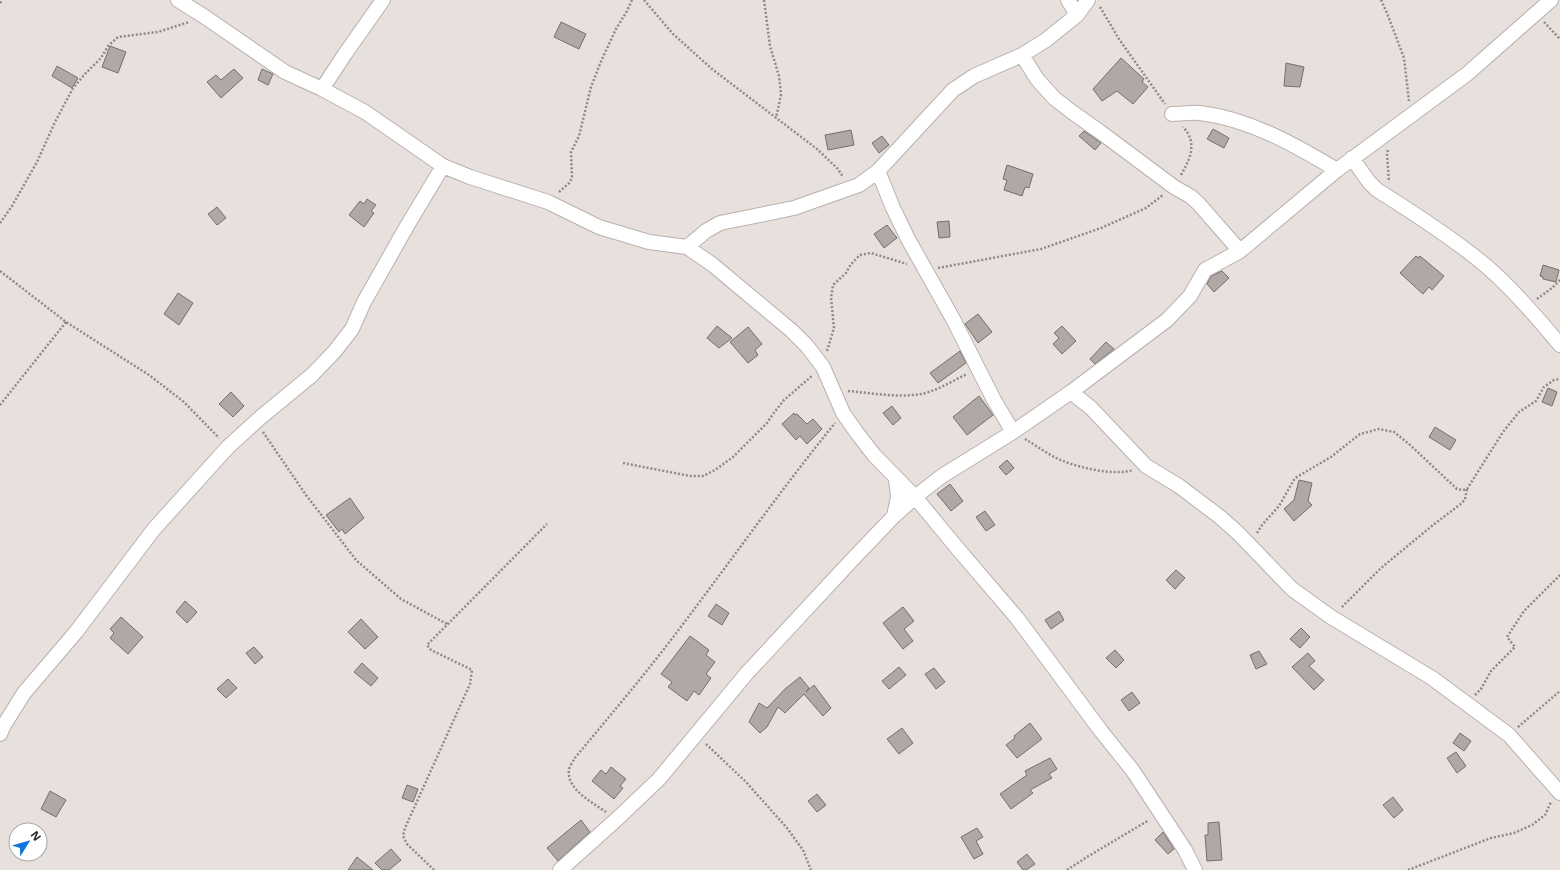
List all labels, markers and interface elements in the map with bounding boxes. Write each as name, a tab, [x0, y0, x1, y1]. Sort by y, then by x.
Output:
north arrow	[8, 822, 48, 862]
text: N	[28, 828, 45, 844]

